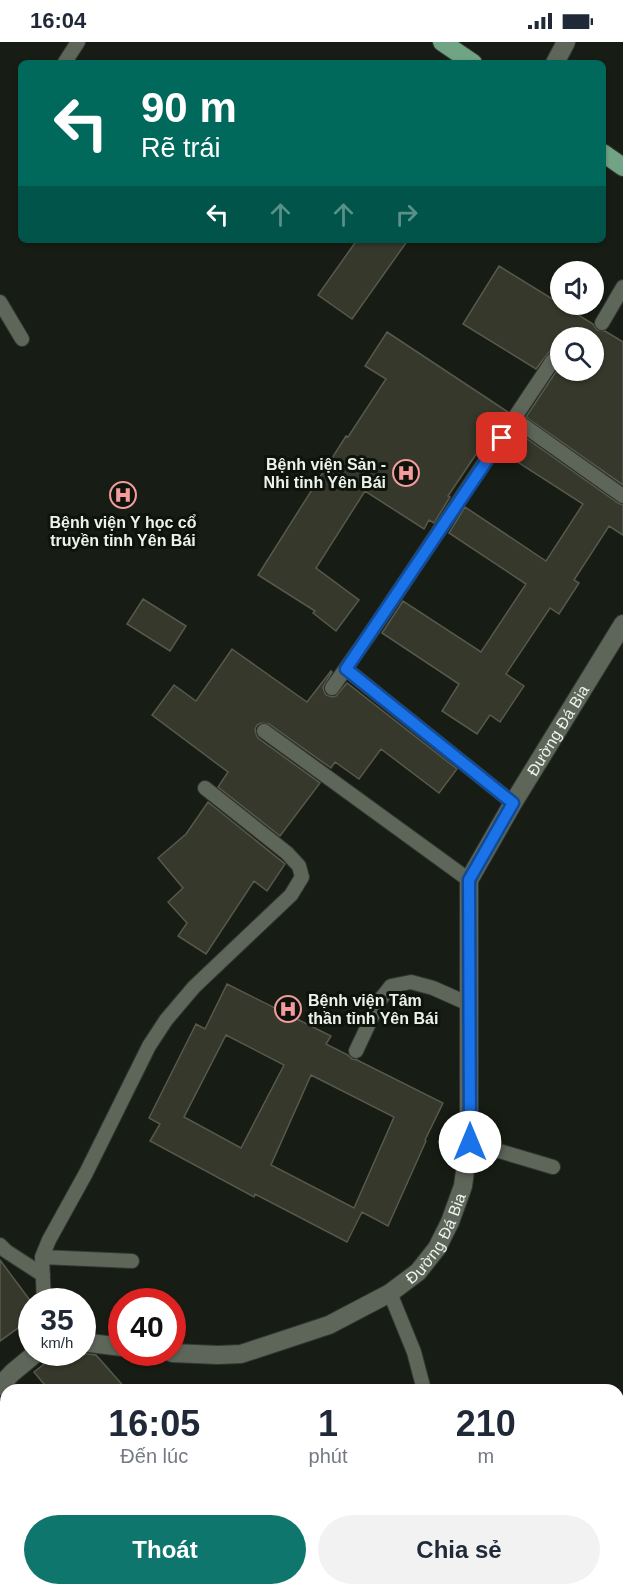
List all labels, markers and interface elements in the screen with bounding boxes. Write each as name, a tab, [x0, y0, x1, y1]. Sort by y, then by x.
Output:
text: 16:04	[30, 8, 86, 33]
icon: left	[42, 84, 120, 162]
text: 90 m	[141, 84, 237, 131]
text: Rẽ trái	[141, 133, 221, 163]
icon: left	[201, 198, 234, 231]
icon: ahead	[264, 198, 297, 231]
icon: ahead	[327, 198, 360, 231]
icon: right	[390, 198, 423, 231]
map controls	[550, 261, 604, 381]
button: sound	[550, 261, 604, 315]
button: search	[550, 327, 604, 381]
pin	[476, 412, 527, 463]
icon: arrive	[485, 421, 518, 454]
place label: Bệnh viện Sản - Nhi tỉnh Yên Bái	[264, 456, 386, 491]
hospital icon: Bệnh viện Sản - Nhi tỉnh Yên Bái	[391, 458, 421, 488]
hospital icon: Bệnh viện Y học cổ truyền tỉnh Yên Bái	[108, 480, 138, 510]
place label: Bệnh viện Y học cổ truyền tỉnh Yên Bái	[49, 514, 197, 549]
street label: Đường Đá Bia	[523, 682, 592, 779]
place label: Bệnh viện Tâm thần tỉnh Yên Bái	[308, 992, 438, 1027]
hospital icon: Bệnh viện Tâm thần tỉnh Yên Bái	[273, 994, 303, 1024]
position arrow	[438, 1110, 502, 1174]
street label: Đường Đá Bia	[402, 1191, 468, 1287]
speed limit sign: 40	[108, 1288, 186, 1366]
text: 35	[40, 1303, 74, 1336]
text: km/h	[41, 1334, 73, 1351]
text: 16:05	[108, 1403, 200, 1444]
text: 1	[318, 1403, 338, 1444]
text: 210	[456, 1403, 516, 1444]
text: Đến lúc	[120, 1445, 188, 1467]
text: phút	[309, 1445, 347, 1467]
text: m	[477, 1445, 494, 1467]
button: Thoát	[24, 1515, 306, 1584]
button: Chia sẻ	[318, 1515, 600, 1584]

